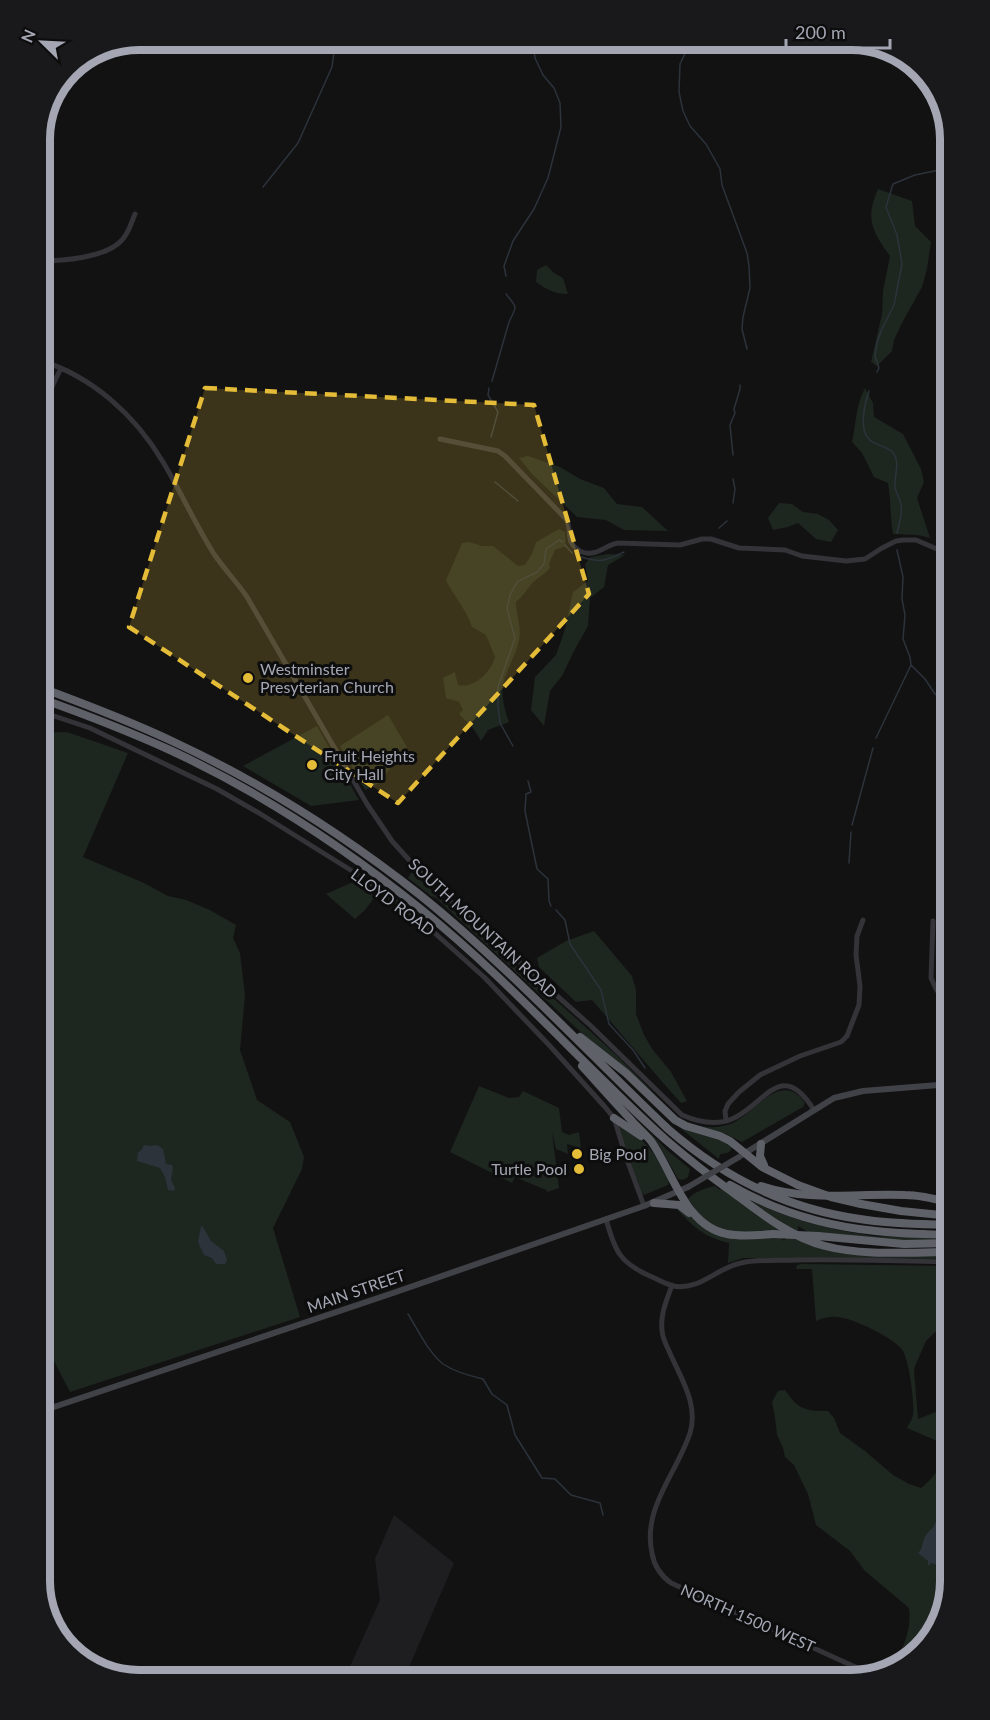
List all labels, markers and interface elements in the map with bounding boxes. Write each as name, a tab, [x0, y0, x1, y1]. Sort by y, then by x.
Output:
north arrow	[12, 12, 72, 72]
scale bar	[786, 12, 890, 50]
text: 200 m	[795, 21, 846, 43]
text: N	[17, 26, 39, 45]
place label: Westminster Presyterian Church	[260, 659, 394, 696]
marker: Westminster Presyterian Church	[241, 671, 255, 685]
place label: Fruit Heights City Hall	[324, 746, 415, 783]
marker: Fruit Heights City Hall	[305, 758, 319, 772]
street label: SOUTH MOUNTAIN ROAD	[405, 854, 562, 1001]
street label: LLOYD ROAD	[348, 864, 439, 939]
place label: Big Pool	[589, 1144, 647, 1163]
marker: Big Pool	[570, 1147, 584, 1161]
place label: Turtle Pool	[491, 1159, 567, 1178]
marker: Turtle Pool	[572, 1162, 586, 1176]
street label: MAIN STREET	[304, 1265, 408, 1316]
street label: NORTH 1500 WEST	[678, 1579, 819, 1656]

